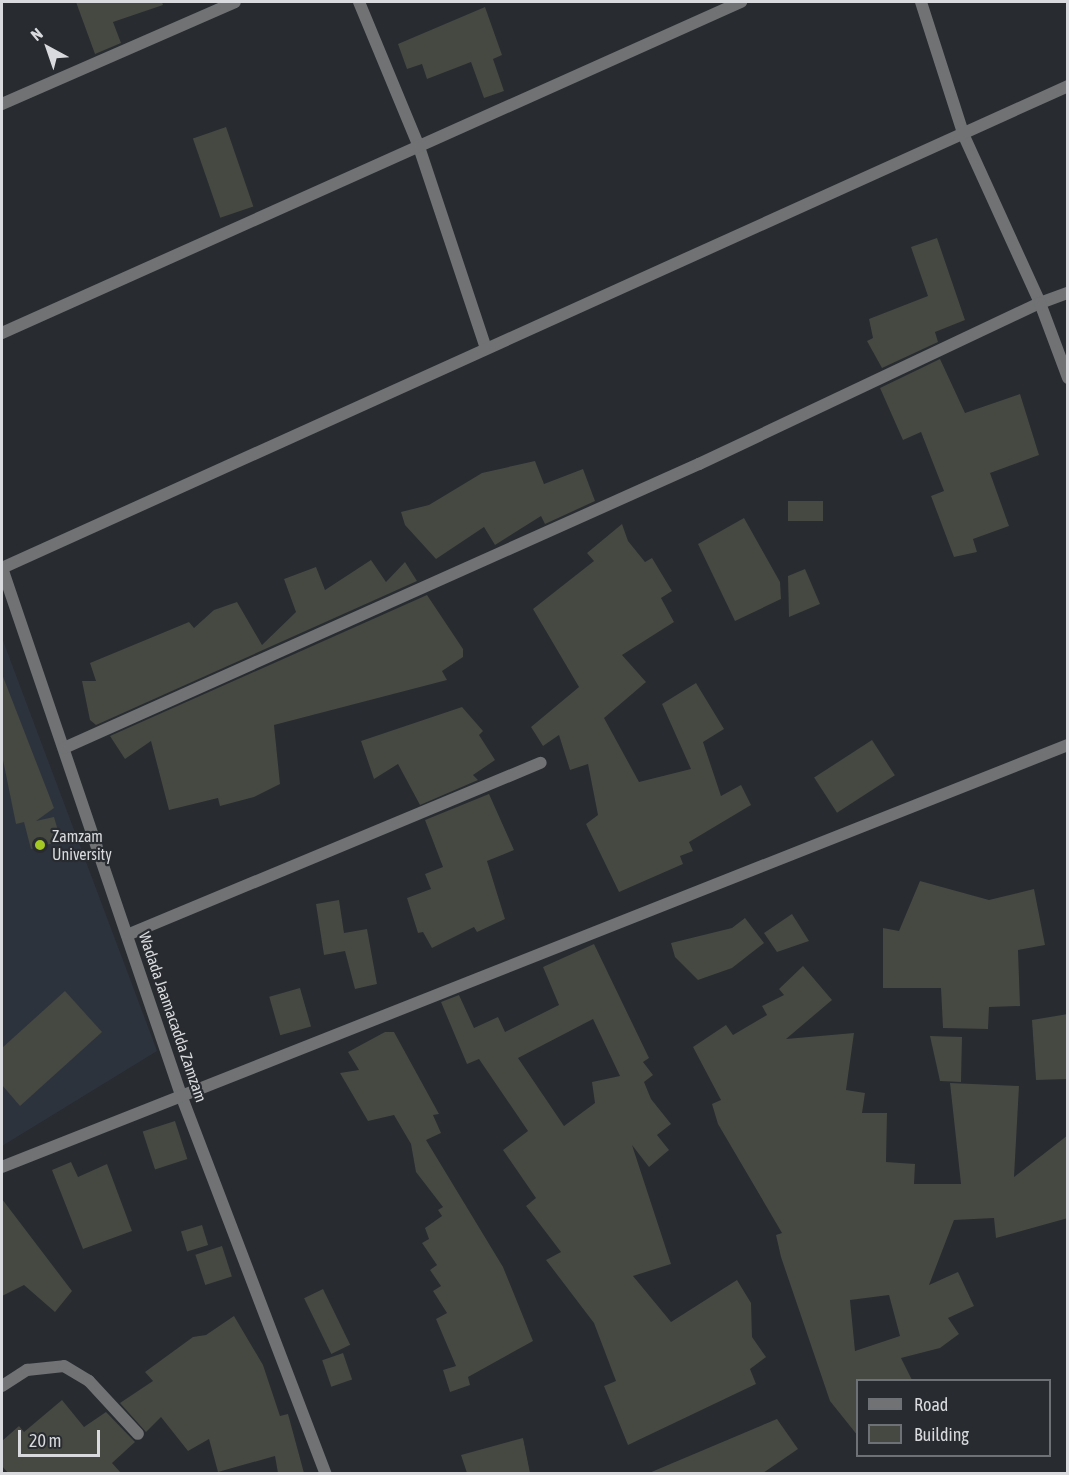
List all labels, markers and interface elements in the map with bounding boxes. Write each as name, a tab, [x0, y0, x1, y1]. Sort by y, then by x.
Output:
north arrow	[18, 18, 78, 78]
text: N	[27, 24, 46, 44]
place label: Zamzam University	[52, 826, 112, 864]
marker: Zamzam University	[33, 838, 47, 852]
street label: Wadada Jaamacadda Zamzam	[135, 929, 211, 1105]
legend	[856, 1379, 1051, 1457]
text: Road	[914, 1394, 948, 1415]
scale bar	[21, 1418, 104, 1456]
text: Building	[914, 1424, 969, 1445]
text: 20 m	[29, 1430, 61, 1451]

